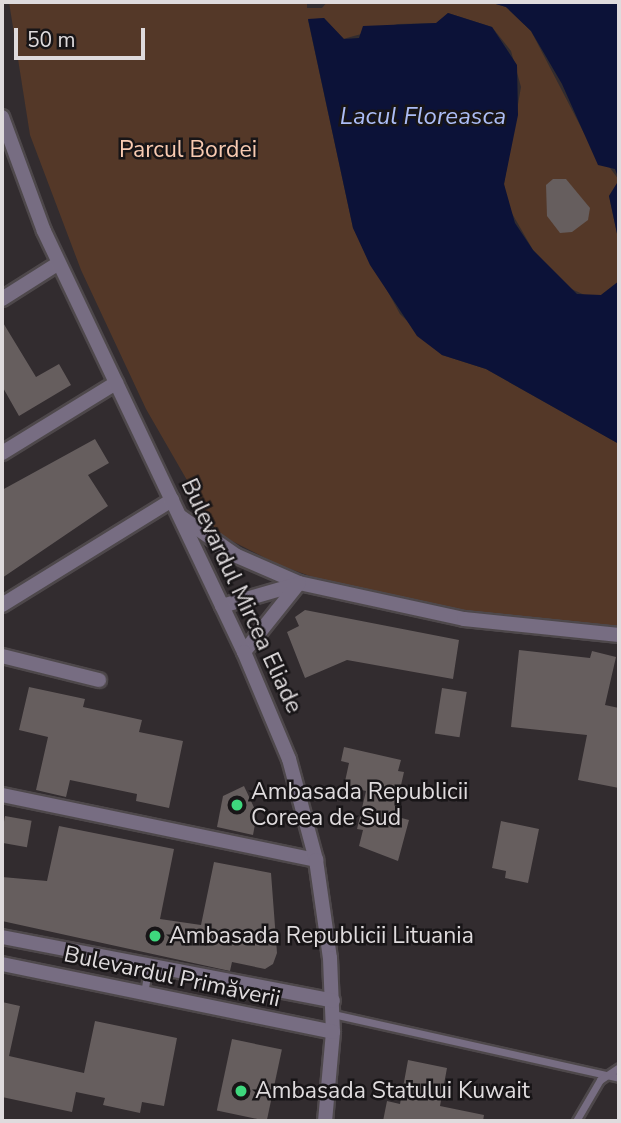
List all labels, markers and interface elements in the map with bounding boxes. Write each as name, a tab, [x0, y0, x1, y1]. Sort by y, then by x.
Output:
scale bar	[18, 14, 149, 58]
text: 50 m	[27, 26, 76, 54]
water label: Lacul Floreasca	[340, 103, 506, 131]
park label: Parcul Bordei	[119, 136, 257, 164]
street label: Bulevardul Mircea Eliade	[175, 474, 307, 718]
place label: Ambasada Republicii Coreea de Sud	[251, 778, 468, 832]
marker: Ambasada Republicii Coreea de Sud	[229, 797, 245, 813]
place label: Ambasada Republicii Lituania	[169, 922, 474, 950]
marker: Ambasada Republicii Lituania	[147, 928, 163, 944]
street label: Bulevardul Primăverii	[61, 941, 283, 1013]
place label: Ambasada Statului Kuwait	[255, 1077, 530, 1105]
marker: Ambasada Statului Kuwait	[233, 1083, 249, 1099]

